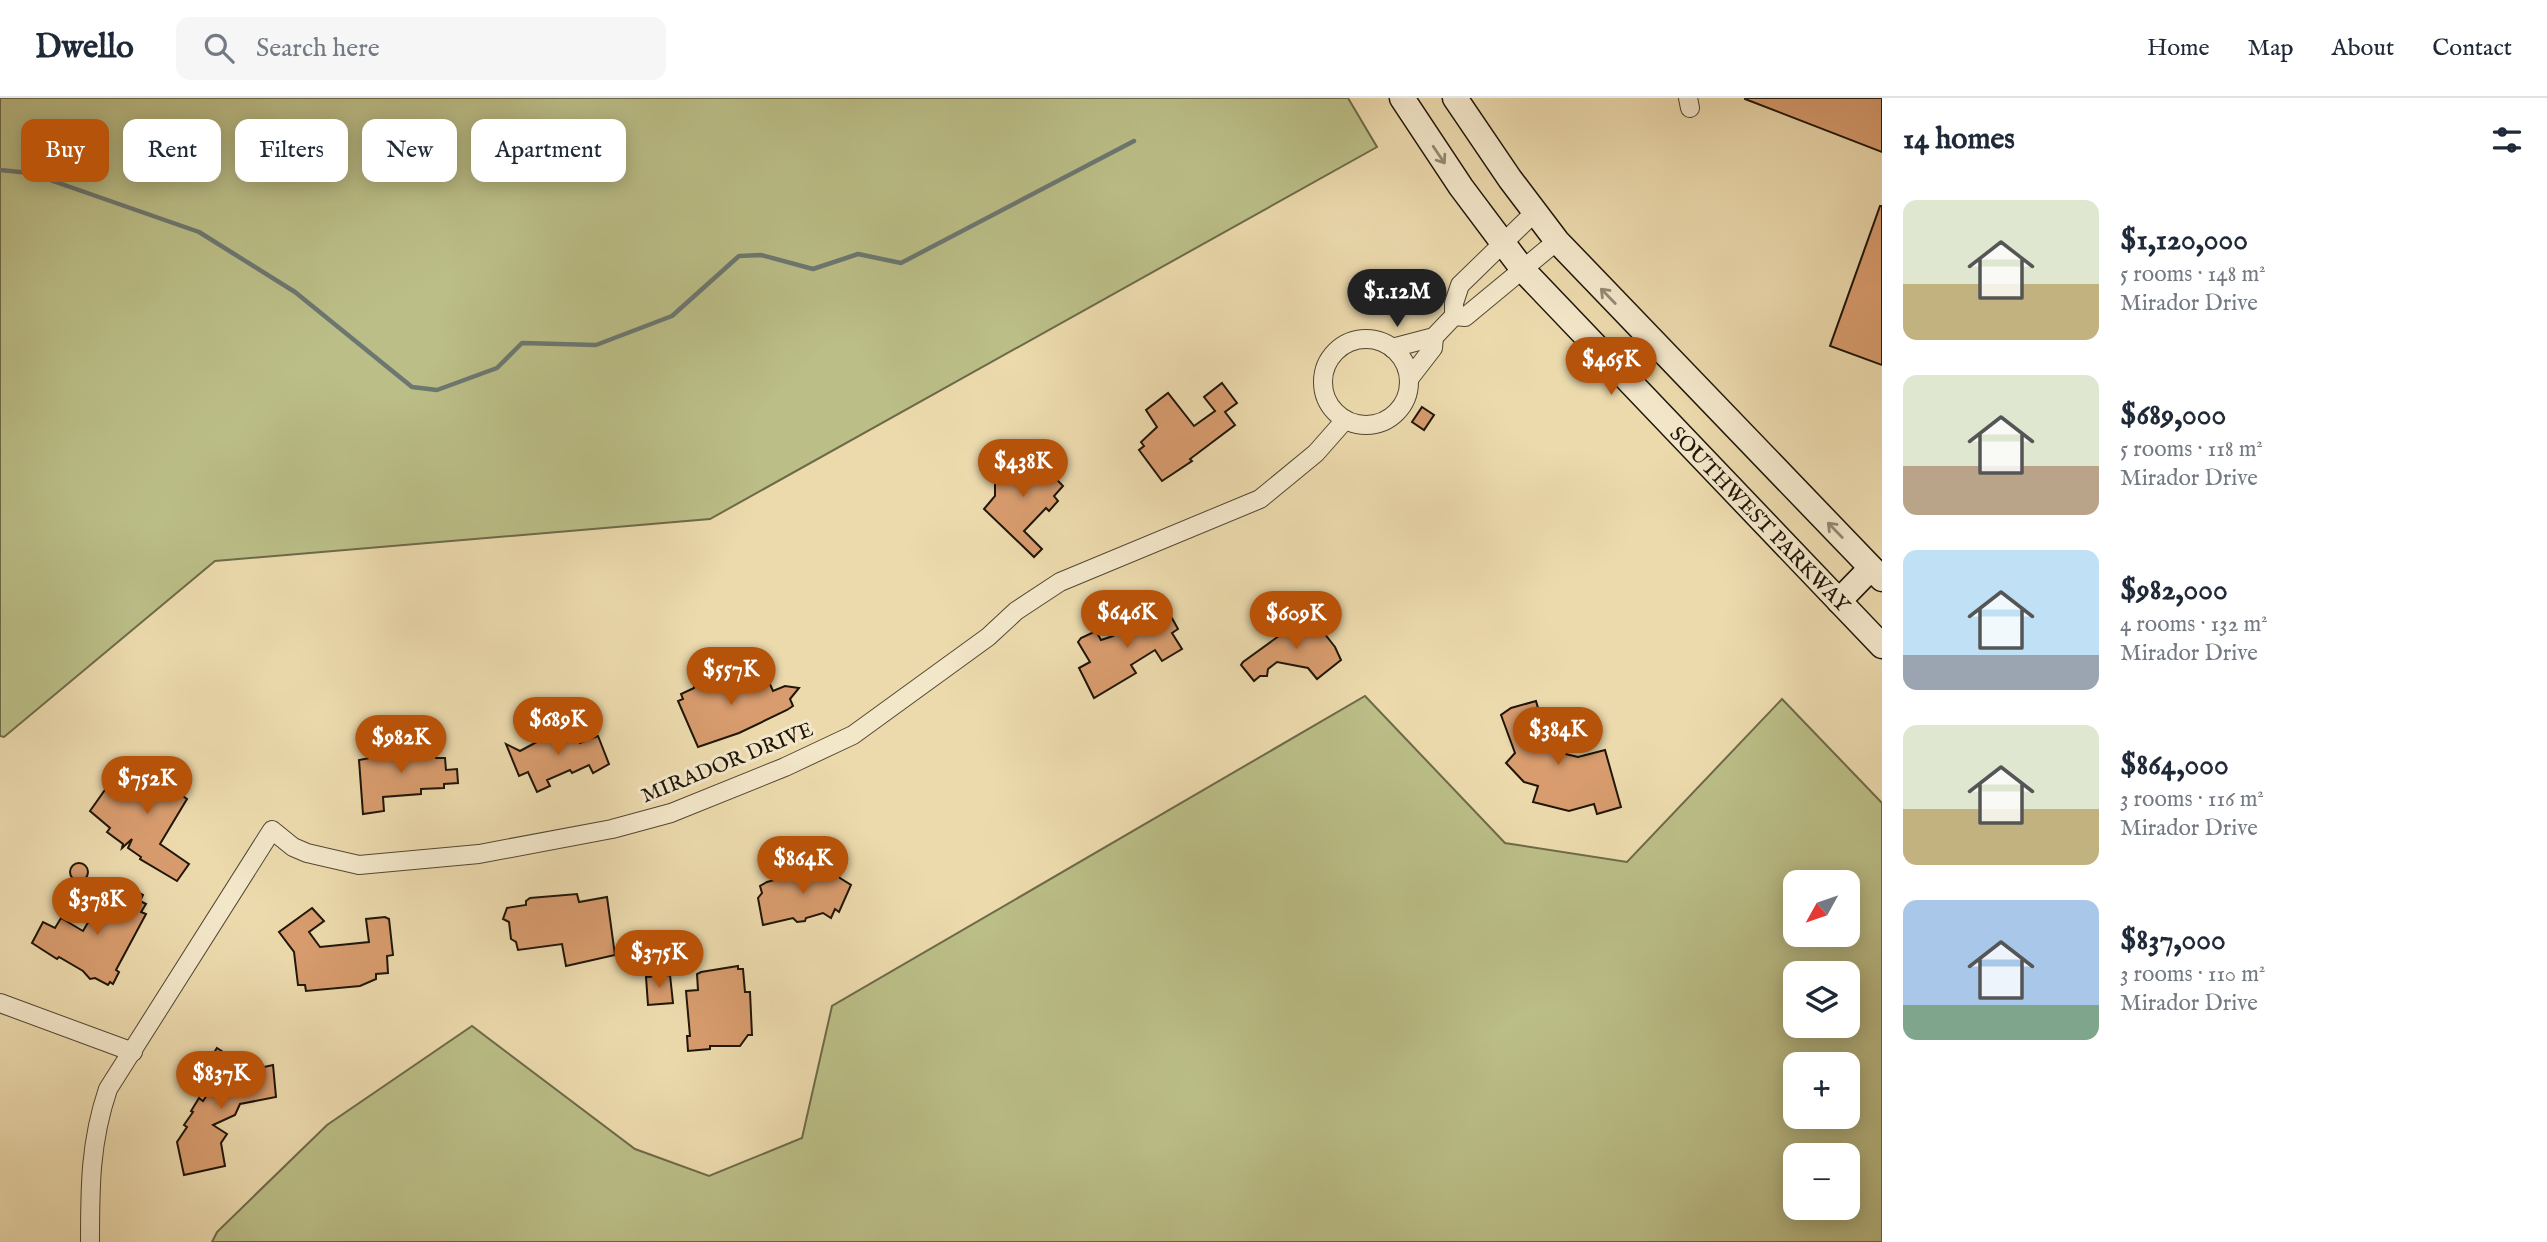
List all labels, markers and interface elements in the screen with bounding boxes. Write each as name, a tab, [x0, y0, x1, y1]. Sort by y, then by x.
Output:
search box	[176, 17, 666, 80]
text: Dwello	[35, 27, 134, 69]
icon: search	[200, 29, 238, 67]
text: Search here	[256, 32, 380, 65]
text: Home	[2147, 33, 2210, 64]
text: Map	[2248, 33, 2294, 64]
text: About	[2332, 33, 2394, 64]
text: Contact	[2432, 33, 2512, 64]
chip: Buy	[21, 119, 109, 182]
chip: Rent	[123, 119, 221, 182]
chip: Filters	[235, 119, 348, 182]
chip: New	[362, 119, 457, 182]
chip: Apartment	[471, 119, 626, 182]
text: 14 homes	[1903, 121, 2015, 159]
icon: filters	[2488, 121, 2526, 159]
one-way arrow	[1432, 145, 1446, 164]
text: $1,120,000	[2120, 222, 2248, 260]
icon: home	[1959, 228, 2043, 312]
text: 5 rooms · 148 m²	[2120, 260, 2266, 289]
pin: $1.12M	[1340, 270, 1454, 329]
text: $1.12M	[1363, 277, 1431, 306]
one-way arrow	[1600, 288, 1617, 305]
text: Mirador Drive	[2120, 289, 2258, 318]
pin: $465K	[1562, 338, 1660, 397]
text: $465K	[1582, 345, 1640, 374]
text: $689,000	[2120, 397, 2226, 435]
icon: home	[1959, 403, 2043, 487]
street label: SOUTHWEST PARKWAY	[1663, 421, 1856, 620]
text: 5 rooms · 118 m²	[2120, 435, 2263, 464]
pin: $438K	[974, 440, 1072, 499]
text: $438K	[994, 447, 1052, 476]
text: Mirador Drive	[2120, 464, 2258, 493]
one-way arrow	[1826, 522, 1843, 539]
text: $982,000	[2120, 572, 2228, 610]
icon: home	[1959, 578, 2043, 662]
pin: $646K	[1078, 590, 1176, 650]
pin: $609K	[1247, 592, 1345, 651]
text: $646K	[1097, 598, 1157, 627]
text: $609K	[1266, 599, 1326, 628]
text: 4 rooms · 132 m²	[2120, 610, 2268, 639]
text: Mirador Drive	[2120, 639, 2258, 668]
pin: $557K	[682, 648, 780, 707]
text: $557K	[703, 655, 759, 684]
pin: $689K	[509, 698, 607, 757]
text: $689K	[529, 705, 587, 734]
pin: $384K	[1509, 708, 1607, 767]
text: $384K	[1529, 715, 1587, 744]
pin: $982K	[352, 716, 450, 775]
street label: MIRADOR DRIVE	[638, 717, 817, 810]
text: $982K	[371, 723, 431, 752]
text: $864,000	[2120, 747, 2229, 785]
icon: home	[1959, 753, 2043, 837]
pin: $752K	[98, 756, 196, 816]
text: $752K	[117, 764, 177, 793]
text: 3 rooms · 116 m²	[2120, 785, 2264, 814]
text: Mirador Drive	[2120, 814, 2258, 843]
pin: $864K	[754, 836, 852, 896]
text: $864K	[773, 844, 833, 873]
north arrow	[1783, 870, 1860, 947]
map controls	[1783, 870, 1860, 1220]
pin: $378K	[48, 878, 146, 937]
text: $378K	[68, 885, 126, 914]
text: $837,000	[2120, 922, 2226, 960]
icon: home	[1959, 928, 2043, 1012]
pin: $375K	[610, 930, 708, 990]
text: $375K	[630, 938, 688, 967]
text: 3 rooms · 110 m²	[2120, 960, 2265, 989]
button: layers	[1783, 961, 1860, 1038]
text: Mirador Drive	[2120, 989, 2258, 1018]
pin: $837K	[172, 1052, 270, 1111]
button: +	[1783, 1052, 1860, 1129]
text: $837K	[192, 1059, 250, 1088]
button: −	[1783, 1143, 1860, 1220]

